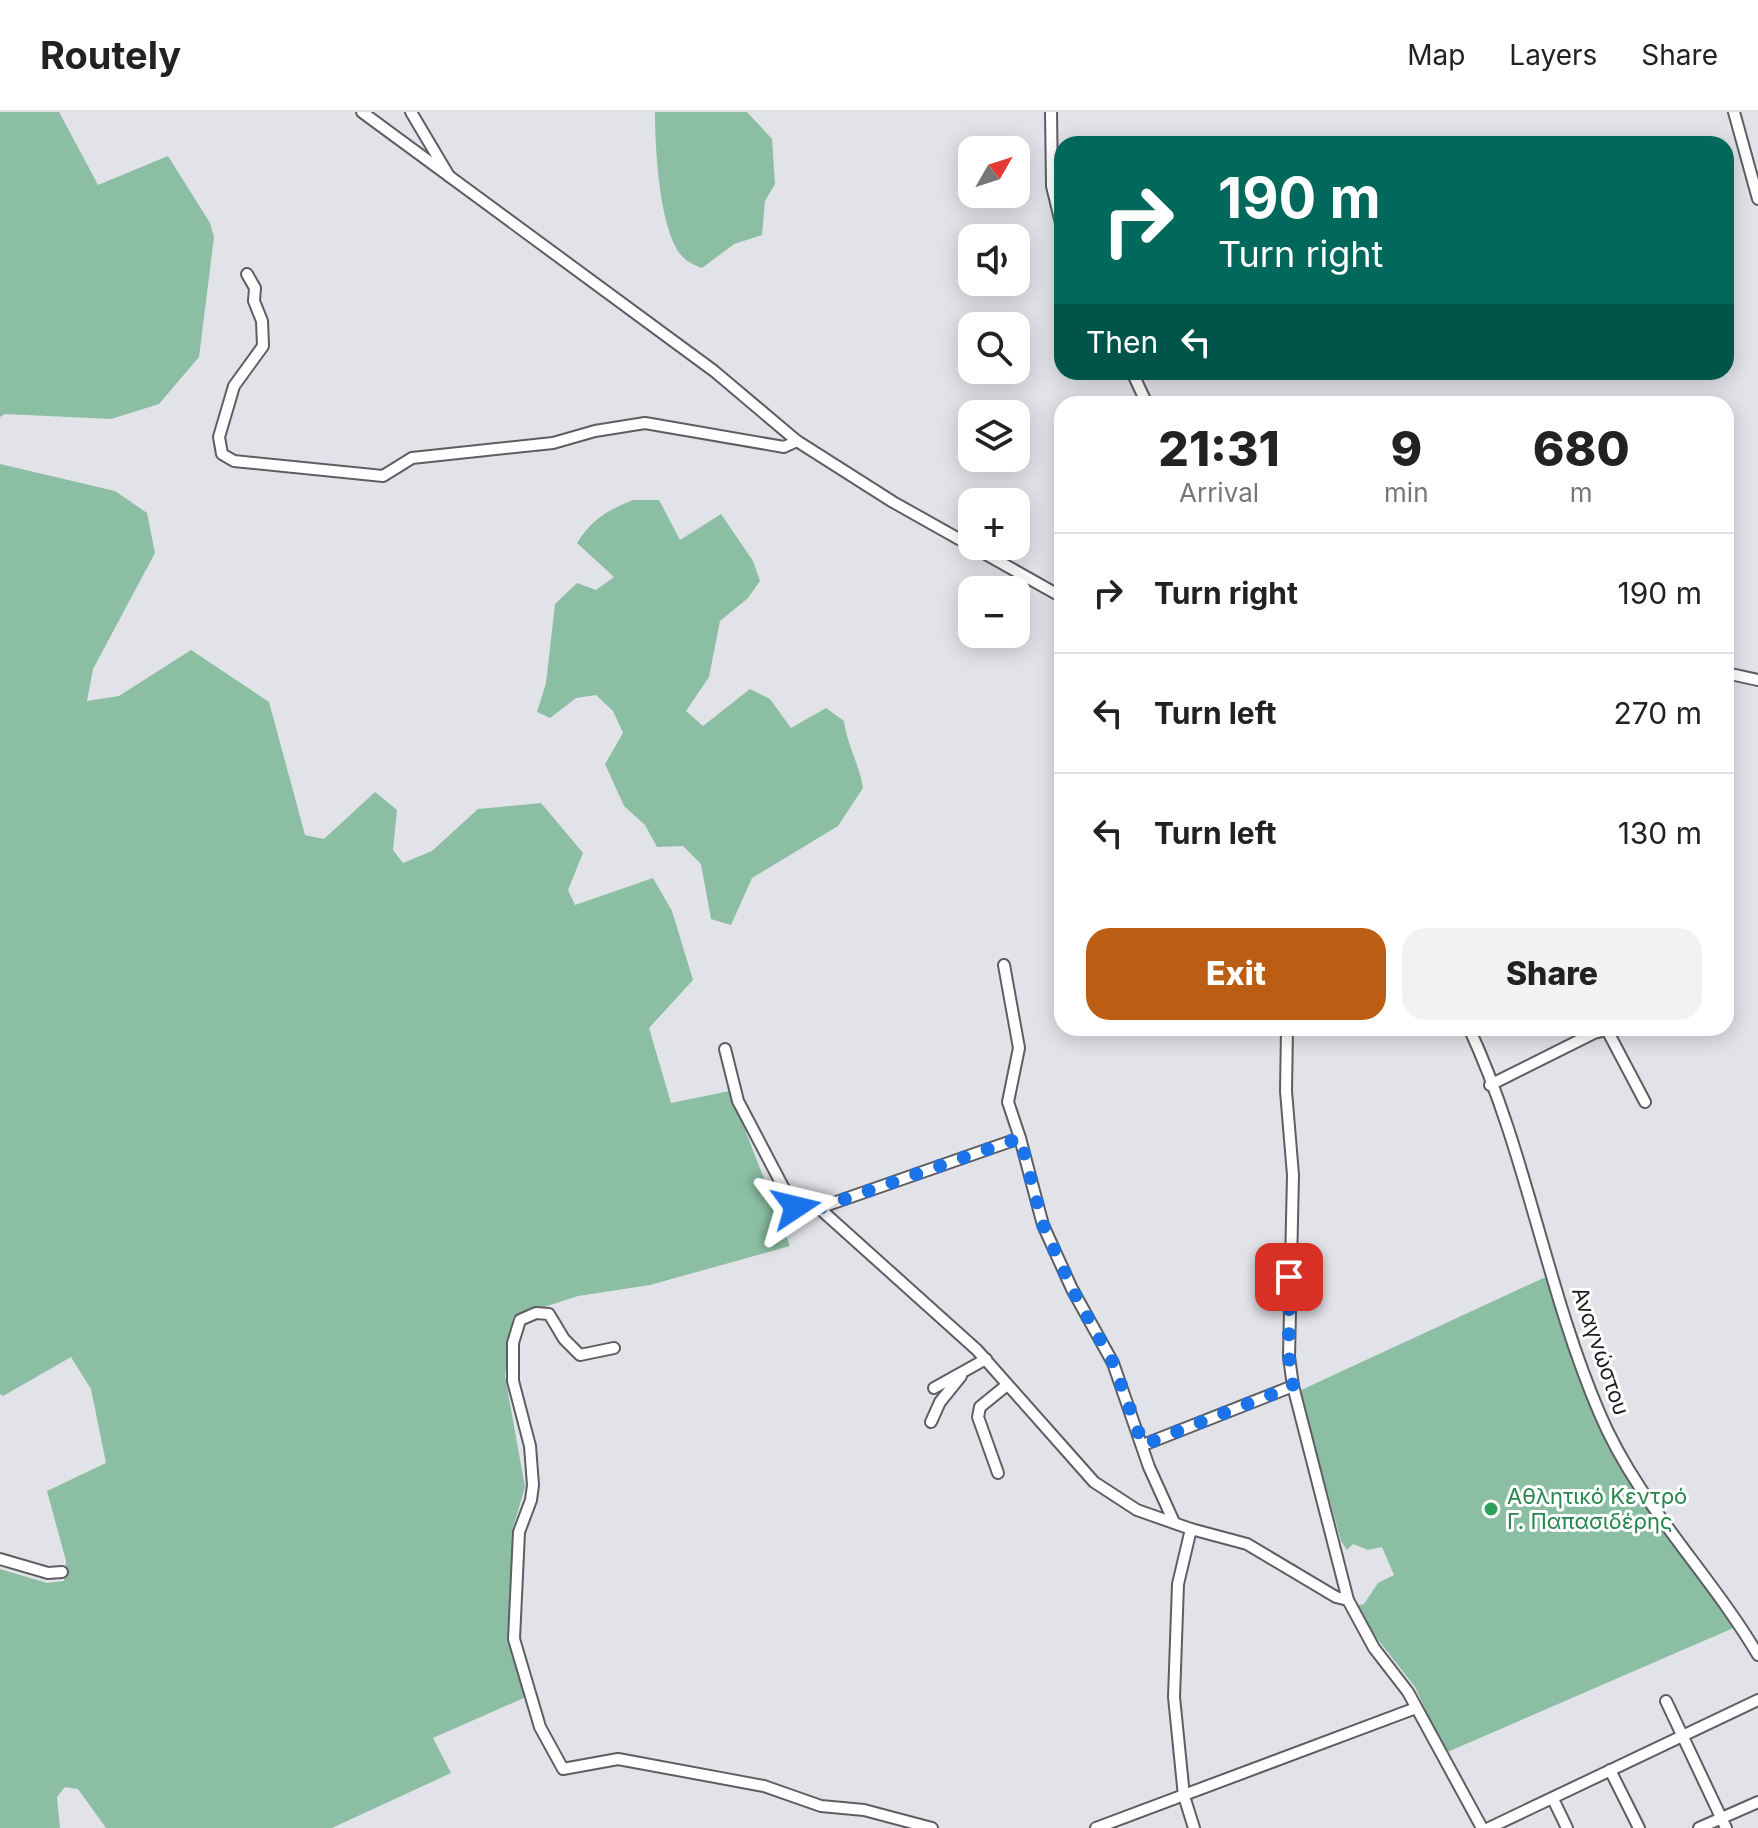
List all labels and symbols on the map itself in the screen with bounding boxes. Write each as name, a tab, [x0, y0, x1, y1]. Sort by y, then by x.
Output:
north arrow	[958, 136, 1030, 208]
position arrow	[754, 1165, 838, 1249]
pin	[1255, 1243, 1323, 1311]
street label: Αναγνώστου	[1567, 1283, 1635, 1419]
place label: Αθλητικό Κεντρό Γ. Παπασιδέρης	[1507, 1483, 1687, 1534]
marker: Αθλητικό Κεντρό Γ. Παπασιδέρης	[1482, 1500, 1500, 1518]

